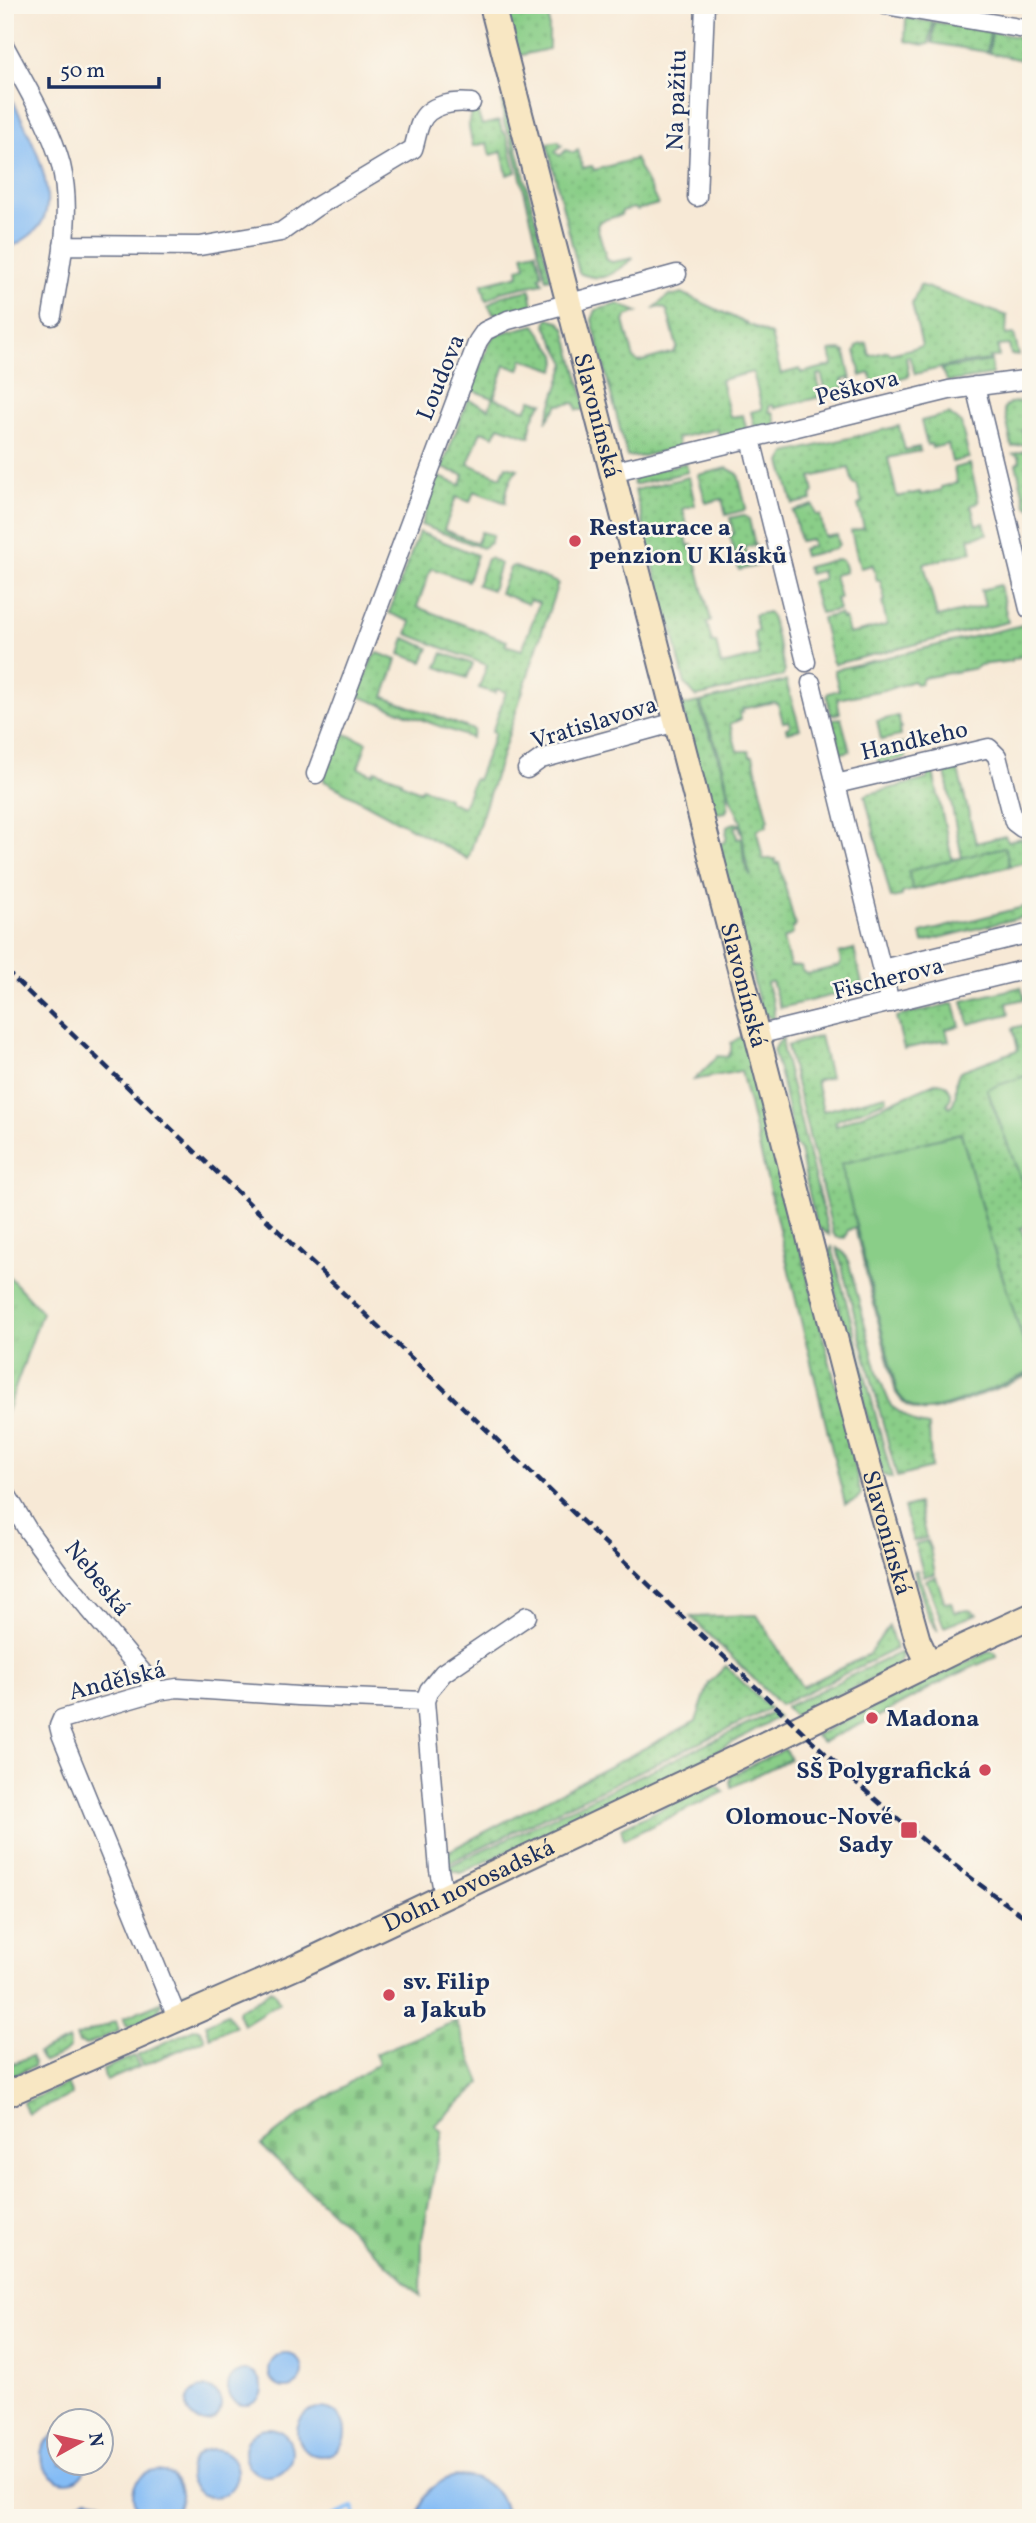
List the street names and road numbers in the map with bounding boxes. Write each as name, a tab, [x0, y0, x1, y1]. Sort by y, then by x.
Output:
street label: Na pažitu	[659, 49, 697, 151]
street label: Loudova	[409, 329, 475, 426]
street label: Slavonínská	[563, 350, 628, 482]
street label: Peškova	[812, 362, 903, 416]
street label: Vratislavova	[527, 689, 662, 759]
street label: Handkeho	[857, 713, 971, 771]
street label: Slavonínská	[710, 919, 775, 1052]
street label: Fischerova	[829, 950, 948, 1010]
street label: Slavonínská	[852, 1467, 919, 1599]
street label: Nebeská	[55, 1534, 138, 1625]
street label: Andělská	[66, 1654, 169, 1710]
street label: Dolní novosadská	[378, 1831, 561, 1942]

